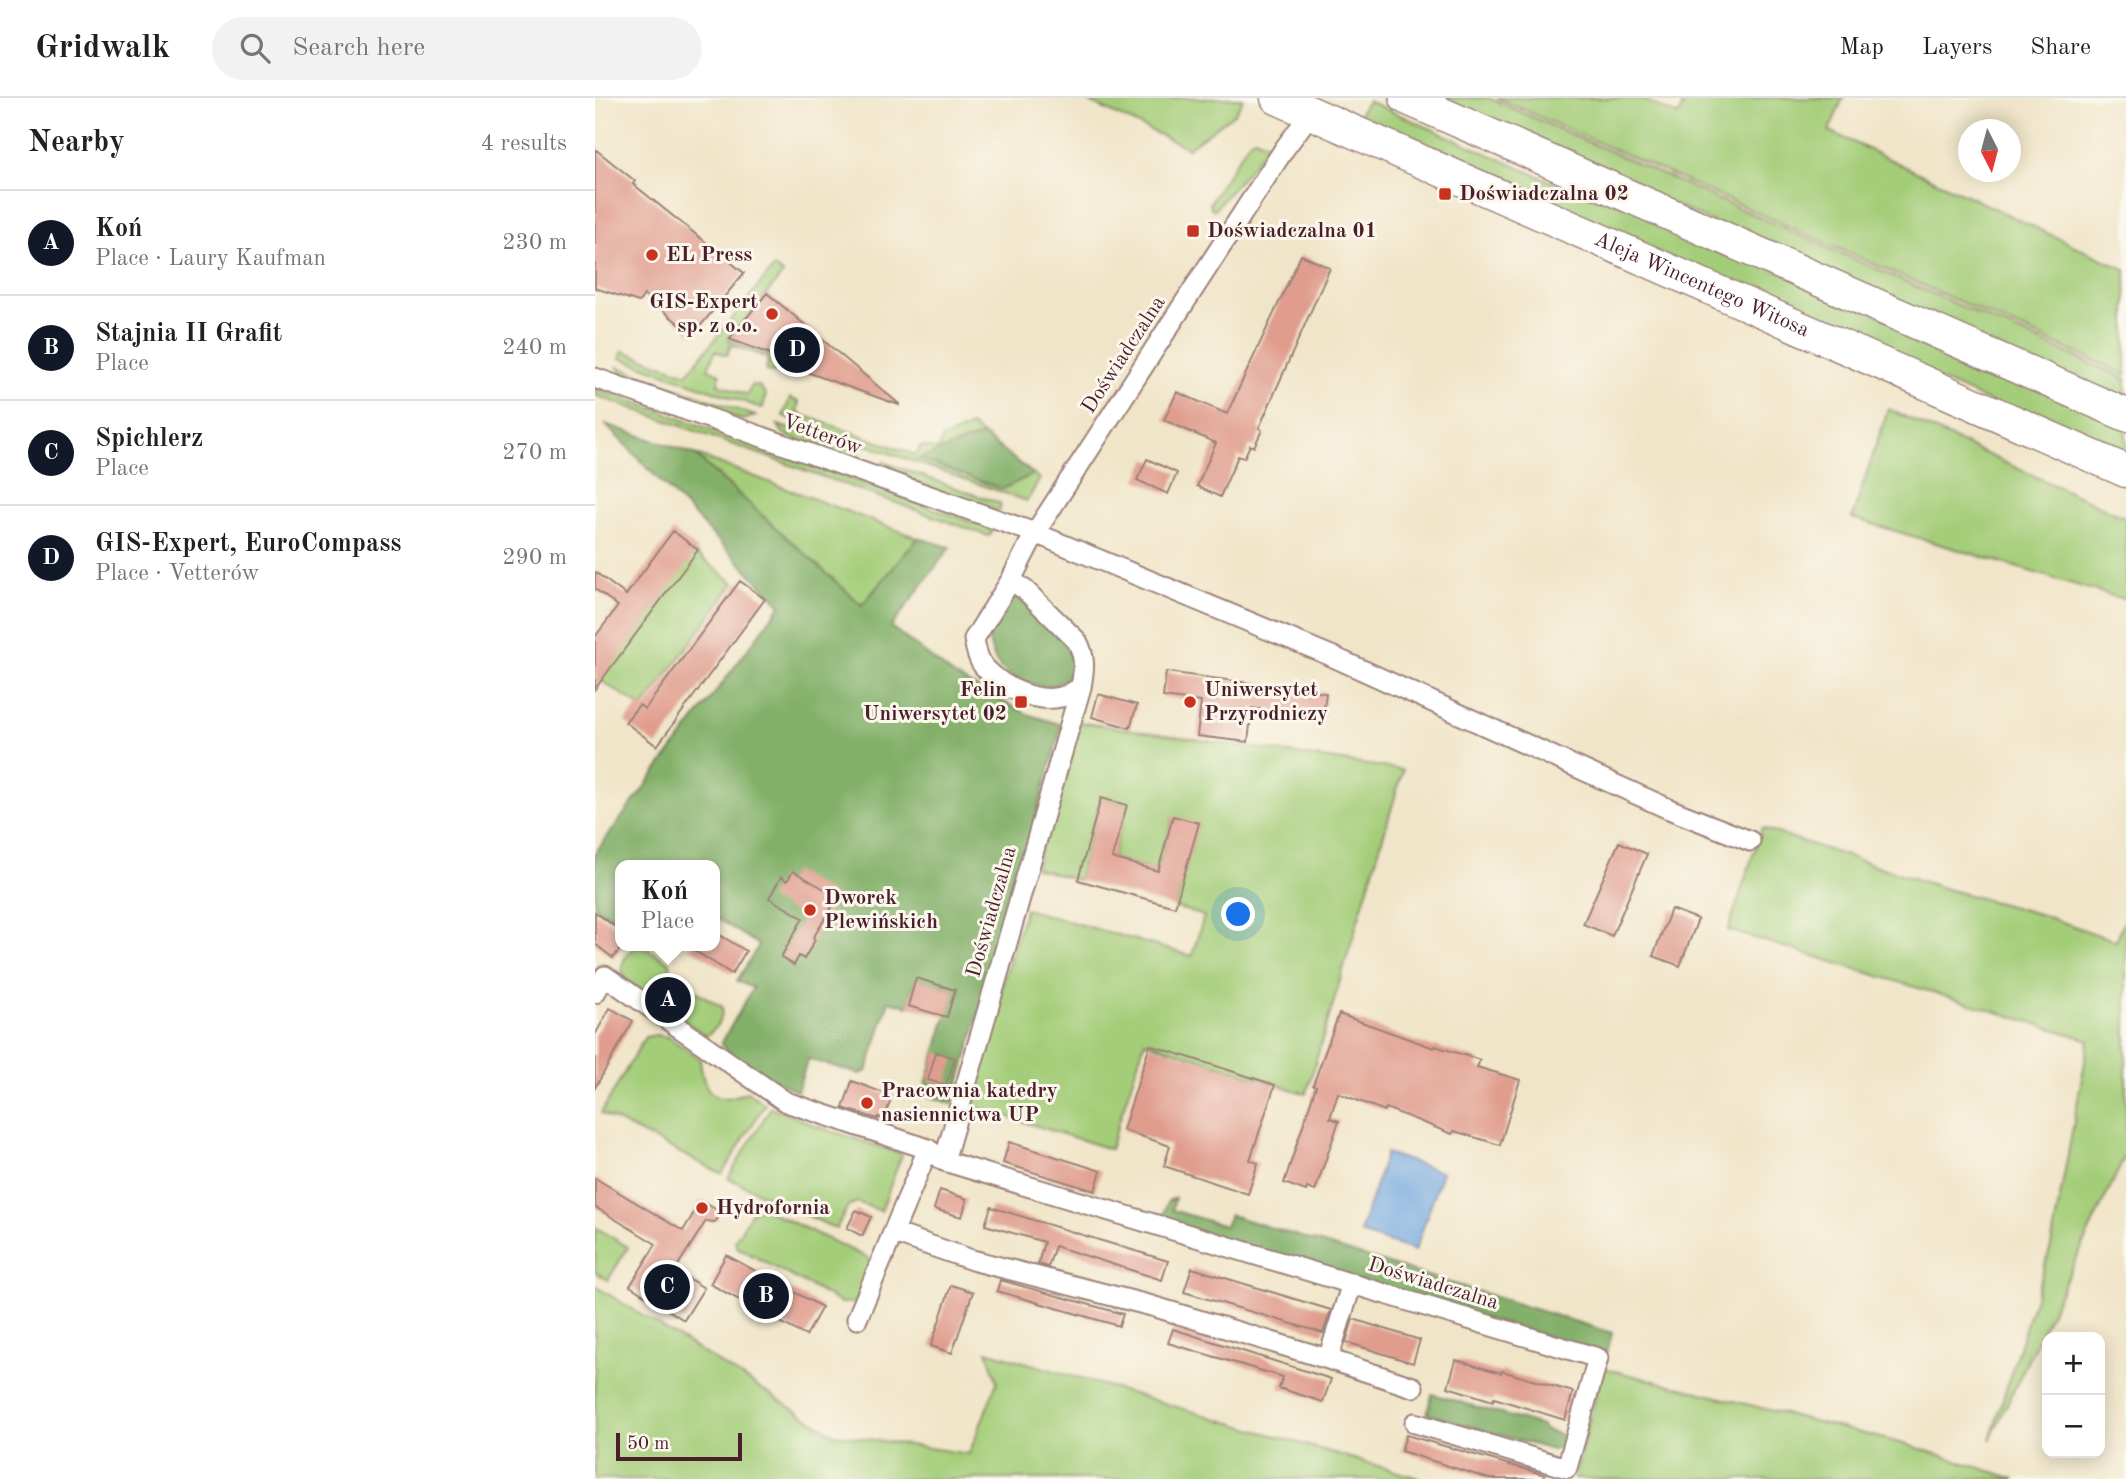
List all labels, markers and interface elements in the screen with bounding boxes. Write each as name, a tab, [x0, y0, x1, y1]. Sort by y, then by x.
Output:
search box	[212, 17, 702, 80]
icon: search	[236, 29, 274, 67]
text: Gridwalk	[35, 32, 170, 65]
text: Search here	[292, 35, 425, 61]
text: Map	[1840, 36, 1884, 60]
text: Layers	[1922, 36, 1992, 60]
text: Share	[2030, 36, 2091, 60]
north arrow	[1958, 119, 2021, 182]
text: Nearby	[28, 128, 125, 158]
text: 4 results	[481, 132, 567, 155]
place label: Doświadczalna 02	[1459, 184, 1629, 205]
marker: Doświadczalna 02	[1437, 186, 1453, 202]
text: Koń	[95, 216, 143, 242]
place label: Doświadczalna 01	[1207, 221, 1377, 242]
marker: Doświadczalna 01	[1185, 223, 1201, 239]
street label: Aleja Wincentego Witosa	[1591, 228, 1812, 341]
text: A	[42, 231, 60, 254]
text: 230 m	[502, 231, 567, 254]
place label: EL Press	[666, 245, 752, 266]
text: Place · Laury Kaufman	[95, 247, 326, 270]
marker: EL Press	[644, 247, 660, 263]
place label: GIS-Expert sp. z o.o.	[649, 292, 758, 337]
street label: Doświadczalna	[1078, 293, 1170, 417]
marker: GIS-Expert sp. z o.o.	[764, 306, 780, 322]
text: Stajnia II Grafit	[95, 321, 282, 347]
pin: D	[774, 324, 820, 376]
text: B	[43, 336, 59, 359]
text: 240 m	[502, 336, 567, 359]
text: Place	[95, 352, 149, 375]
street label: Vetterów	[779, 411, 865, 459]
text: Spichlerz	[95, 426, 203, 452]
text: C	[43, 441, 59, 464]
text: 270 m	[502, 441, 567, 464]
text: Place	[95, 457, 149, 480]
text: GIS-Expert, EuroCompass	[95, 531, 402, 557]
text: D	[42, 546, 60, 569]
text: 290 m	[502, 546, 567, 569]
text: Place · Vetterów	[95, 562, 259, 585]
place label: Felin Uniwersytet 02	[863, 680, 1007, 725]
place label: Uniwersytet Przyrodniczy	[1204, 680, 1328, 725]
marker: Felin Uniwersytet 02	[1013, 694, 1029, 710]
marker: Uniwersytet Przyrodniczy	[1182, 694, 1198, 710]
street label: Doświadczalna	[963, 844, 1021, 980]
popup	[615, 860, 720, 951]
text: Koń	[641, 879, 688, 905]
place label: Dworek Plewińskich	[824, 888, 938, 933]
your location	[1221, 897, 1255, 931]
marker: Dworek Plewińskich	[802, 902, 818, 918]
text: Place	[641, 910, 694, 933]
pin: A	[645, 974, 691, 1026]
place label: Pracownia katedry nasiennictwa UP	[881, 1081, 1058, 1126]
marker: Pracownia katedry nasiennictwa UP	[859, 1095, 875, 1111]
place label: Hydrofornia	[716, 1198, 830, 1219]
marker: Hydrofornia	[694, 1200, 710, 1216]
street label: Doświadczalna	[1365, 1254, 1501, 1314]
pin: C	[644, 1261, 690, 1313]
pin: B	[743, 1270, 789, 1322]
map controls	[2042, 1332, 2105, 1458]
button: +	[2042, 1332, 2105, 1395]
button: −	[2042, 1395, 2105, 1458]
scale bar	[616, 1430, 742, 1462]
text: 50 m	[627, 1435, 669, 1454]

